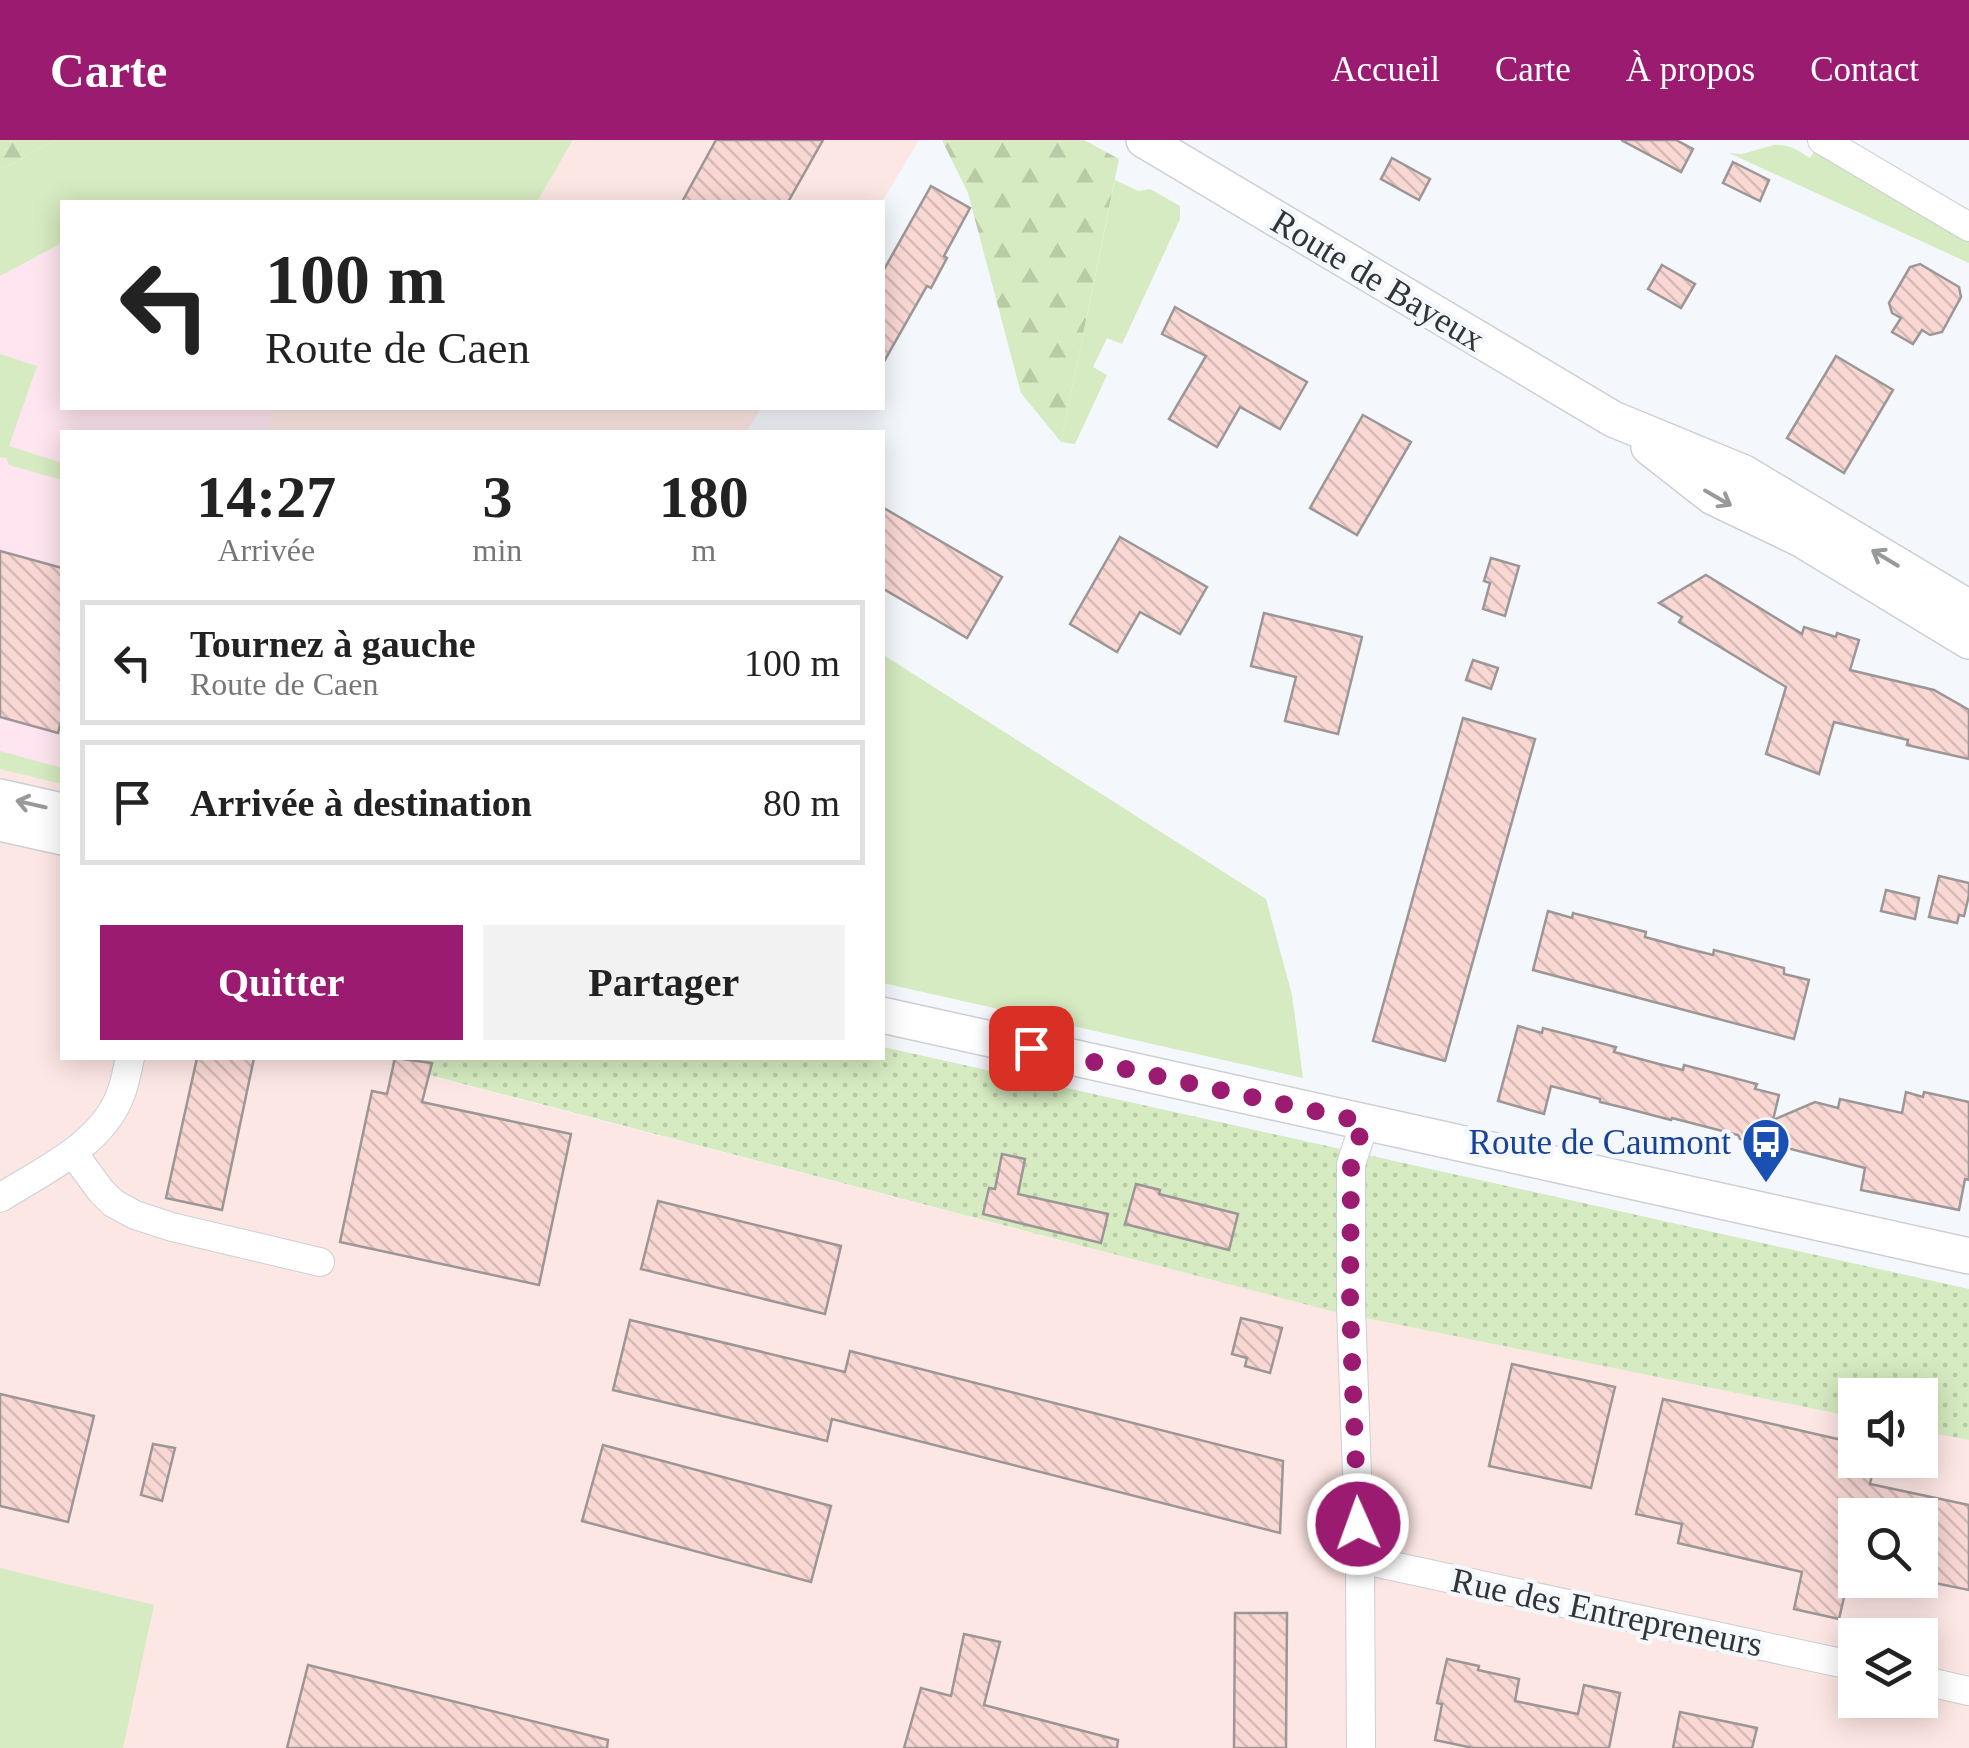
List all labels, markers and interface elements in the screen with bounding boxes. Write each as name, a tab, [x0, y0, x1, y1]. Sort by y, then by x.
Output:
text: Carte	[50, 44, 167, 97]
text: Accueil	[1331, 50, 1440, 89]
text: Carte	[1495, 50, 1571, 89]
text: À propos	[1626, 50, 1755, 89]
text: Contact	[1810, 50, 1919, 89]
street label: Route de Bayeux	[1264, 202, 1492, 359]
icon: left	[100, 240, 230, 370]
text: 100 m	[265, 241, 446, 318]
text: Route de Caen	[265, 323, 530, 373]
text: 14:27	[196, 464, 336, 530]
text: 3	[482, 464, 512, 530]
text: 180	[659, 464, 749, 530]
one-way arrow	[1703, 488, 1732, 508]
text: Arrivée	[217, 532, 315, 568]
text: min	[473, 532, 522, 568]
text: m	[691, 532, 716, 568]
one-way arrow	[1871, 548, 1900, 568]
text: Tournez à gauche	[190, 623, 476, 665]
icon: left	[105, 635, 160, 690]
text: 100 m	[744, 642, 840, 684]
text: Route de Caen	[190, 666, 378, 702]
icon: arrive	[105, 775, 160, 830]
text: Arrivée à destination	[190, 782, 532, 824]
text: 80 m	[763, 782, 840, 824]
one-way arrow	[16, 794, 48, 812]
button: Quitter	[100, 925, 463, 1040]
button: Partager	[483, 925, 845, 1040]
pin	[989, 1006, 1074, 1091]
icon: arrive	[1004, 1021, 1059, 1076]
bus stop icon: Route de Caumont	[1740, 1116, 1792, 1184]
place label: Route de Caumont	[1469, 1123, 1731, 1162]
map controls	[1838, 1378, 1938, 1718]
button: sound	[1838, 1378, 1938, 1478]
position arrow	[1306, 1472, 1410, 1576]
button: search	[1838, 1498, 1938, 1598]
street label: Rue des Entrepreneurs	[1448, 1560, 1766, 1665]
button: layers	[1838, 1618, 1938, 1718]

